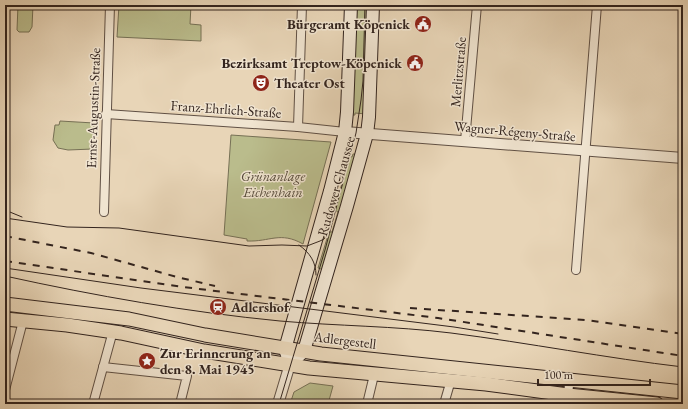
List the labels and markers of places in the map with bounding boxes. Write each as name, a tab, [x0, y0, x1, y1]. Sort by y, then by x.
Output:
public building icon: Bürgeramt Köpenick	[413, 14, 433, 34]
place label: Bürgeramt Köpenick	[287, 15, 410, 33]
public building icon: Bezirksamt Treptow-Köpenick	[405, 53, 425, 73]
place label: Bezirksamt Treptow-Köpenick	[222, 54, 402, 72]
theatre icon: Theater Ost	[251, 73, 271, 93]
place label: Theater Ost	[274, 74, 345, 92]
station icon: Adlershof	[208, 297, 228, 317]
place label: Adlershof	[230, 298, 291, 316]
place label: Zur Erinnerung an den 8. Mai 1945	[160, 344, 271, 378]
place icon: Zur Erinnerung an den 8. Mai 1945	[137, 351, 157, 371]

